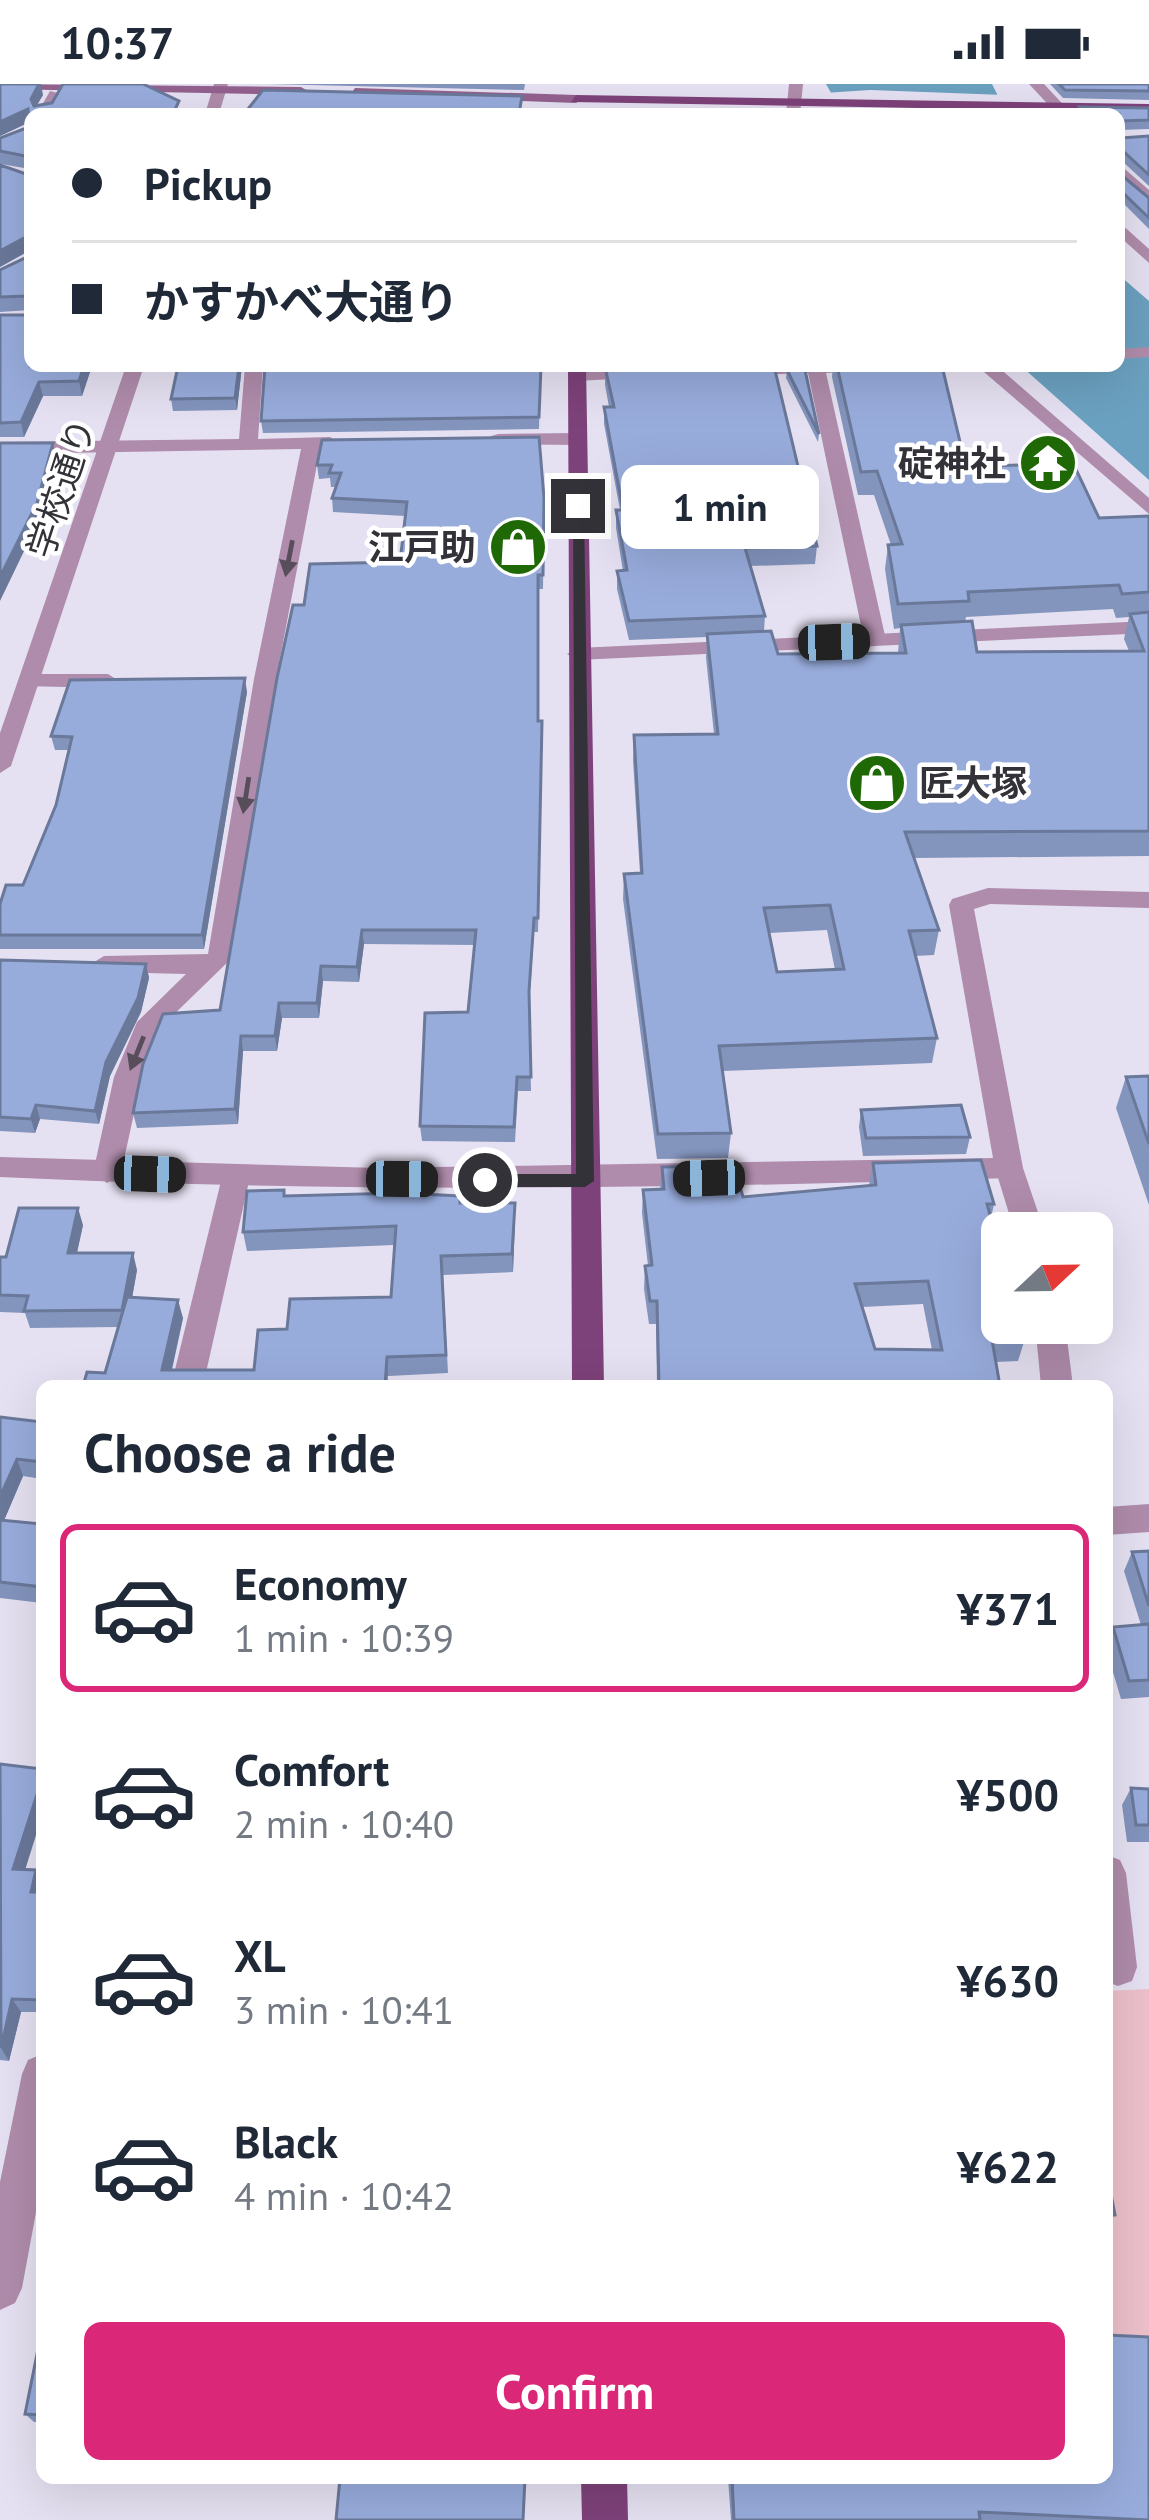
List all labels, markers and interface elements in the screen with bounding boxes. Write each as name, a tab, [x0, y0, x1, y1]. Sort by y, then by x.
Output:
text: 10:37	[60, 13, 174, 71]
text: Pickup	[144, 154, 272, 212]
text: かすかべ大通り	[144, 272, 459, 330]
street label: 学校通り	[16, 412, 105, 564]
temple icon: 碇神社	[1017, 432, 1079, 494]
place label: 碇神社	[898, 439, 1006, 486]
callout: 1 min	[620, 464, 818, 548]
route end	[551, 479, 605, 533]
text: 1 min	[672, 481, 768, 532]
shop icon: 江戸助	[487, 516, 549, 578]
place label: 江戸助	[368, 523, 476, 570]
one-way arrow	[279, 539, 298, 577]
car	[797, 623, 871, 661]
shop icon: 匠大塚	[846, 752, 908, 814]
place label: 匠大塚	[919, 759, 1027, 806]
one-way arrow	[237, 777, 256, 814]
one-way arrow	[127, 1035, 146, 1071]
route start	[458, 1153, 512, 1207]
car	[113, 1155, 187, 1193]
car	[672, 1159, 746, 1197]
car	[366, 1160, 438, 1198]
north arrow	[981, 1212, 1113, 1344]
map controls	[981, 1212, 1113, 1344]
text: Choose a ride	[84, 1417, 396, 1487]
icon: car	[90, 1554, 198, 1662]
text: Economy	[234, 1554, 407, 1612]
text: ¥371	[957, 1579, 1059, 1637]
text: 1 min · 10:39	[234, 1612, 454, 1663]
icon: car	[90, 1740, 198, 1848]
text: Comfort	[234, 1740, 389, 1798]
text: ¥500	[957, 1765, 1059, 1823]
text: 2 min · 10:40	[234, 1798, 454, 1849]
icon: car	[90, 1926, 198, 2034]
text: XL	[234, 1926, 286, 1984]
text: ¥630	[957, 1951, 1059, 2009]
text: 3 min · 10:41	[234, 1984, 454, 2035]
icon: car	[90, 2112, 198, 2220]
text: Black	[234, 2112, 338, 2170]
text: ¥622	[957, 2137, 1059, 2195]
text: 4 min · 10:42	[234, 2170, 454, 2221]
button: Confirm	[84, 2322, 1065, 2460]

